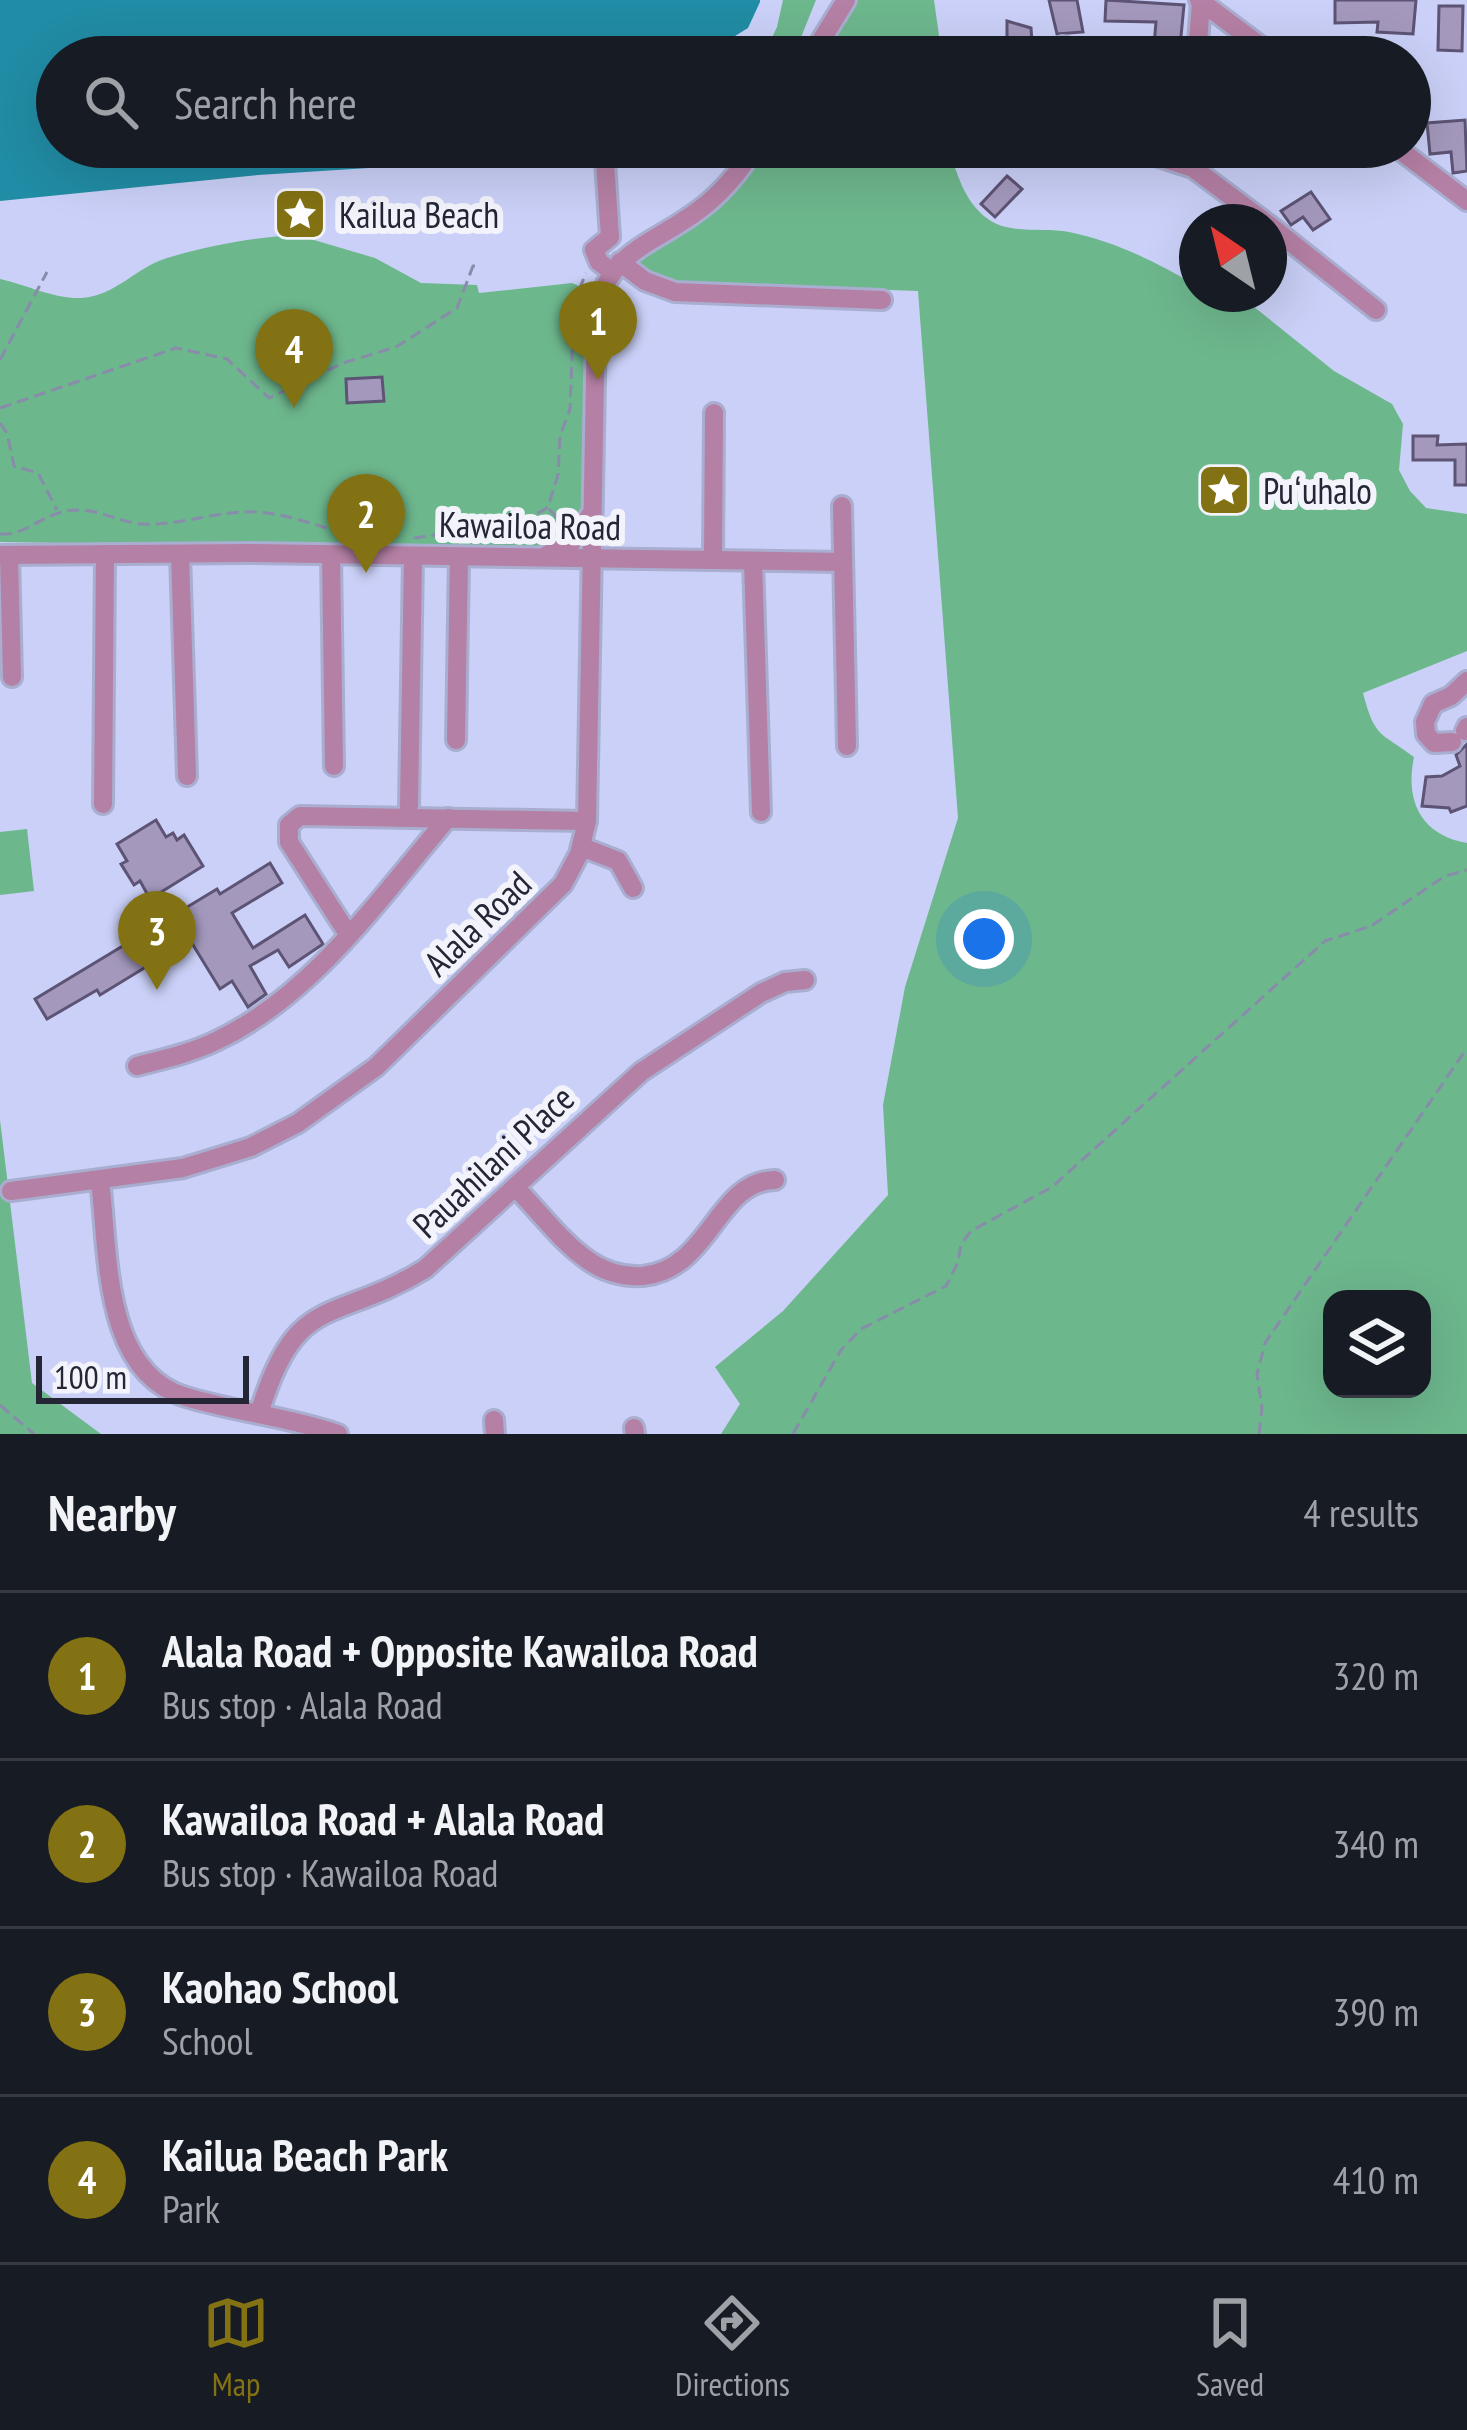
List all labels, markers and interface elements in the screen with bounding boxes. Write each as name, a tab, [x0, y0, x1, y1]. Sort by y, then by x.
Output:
search box	[36, 36, 1431, 168]
icon: search	[78, 69, 144, 135]
text: Search here	[174, 73, 357, 131]
place icon: Kailua Beach	[272, 186, 328, 242]
place label: Kailua Beach	[339, 191, 499, 238]
north arrow	[1179, 204, 1287, 312]
pin: 1	[559, 281, 637, 380]
pin: 4	[255, 309, 333, 408]
place icon: Puʻuhalo	[1196, 462, 1252, 518]
place label: Puʻuhalo	[1263, 467, 1372, 514]
pin: 2	[327, 474, 405, 573]
street label: Kawailoa Road	[438, 500, 622, 550]
street label: Alala Road	[413, 860, 541, 986]
pin: 3	[118, 891, 196, 990]
your location	[954, 909, 1014, 969]
street label: Pauahilani Place	[403, 1074, 583, 1248]
map controls	[1323, 1290, 1431, 1398]
button: layers	[1323, 1290, 1431, 1398]
scale bar	[36, 1350, 249, 1403]
text: 100 m	[54, 1355, 127, 1398]
text: Nearby	[48, 1479, 176, 1545]
text: 4 results	[1303, 1487, 1419, 1538]
text: Alala Road + Opposite Kawailoa Road	[162, 1621, 758, 1679]
text: 1	[78, 1650, 96, 1701]
text: 320 m	[1333, 1650, 1419, 1701]
text: Bus stop · Alala Road	[162, 1679, 443, 1730]
text: Kawailoa Road + Alala Road	[162, 1789, 604, 1847]
text: 2	[78, 1818, 96, 1869]
text: 340 m	[1333, 1818, 1419, 1869]
text: Bus stop · Kawailoa Road	[162, 1847, 498, 1898]
text: Kaohao School	[162, 1957, 398, 2015]
text: 3	[78, 1986, 96, 2037]
text: 390 m	[1333, 1986, 1419, 2037]
text: School	[162, 2015, 253, 2066]
text: Kailua Beach Park	[162, 2125, 448, 2183]
text: 4	[78, 2154, 96, 2205]
text: 410 m	[1333, 2154, 1419, 2205]
text: Park	[162, 2183, 220, 2234]
tab: Map	[203, 2290, 269, 2405]
tab: Directions	[675, 2290, 790, 2405]
tab: Saved	[1196, 2290, 1264, 2405]

